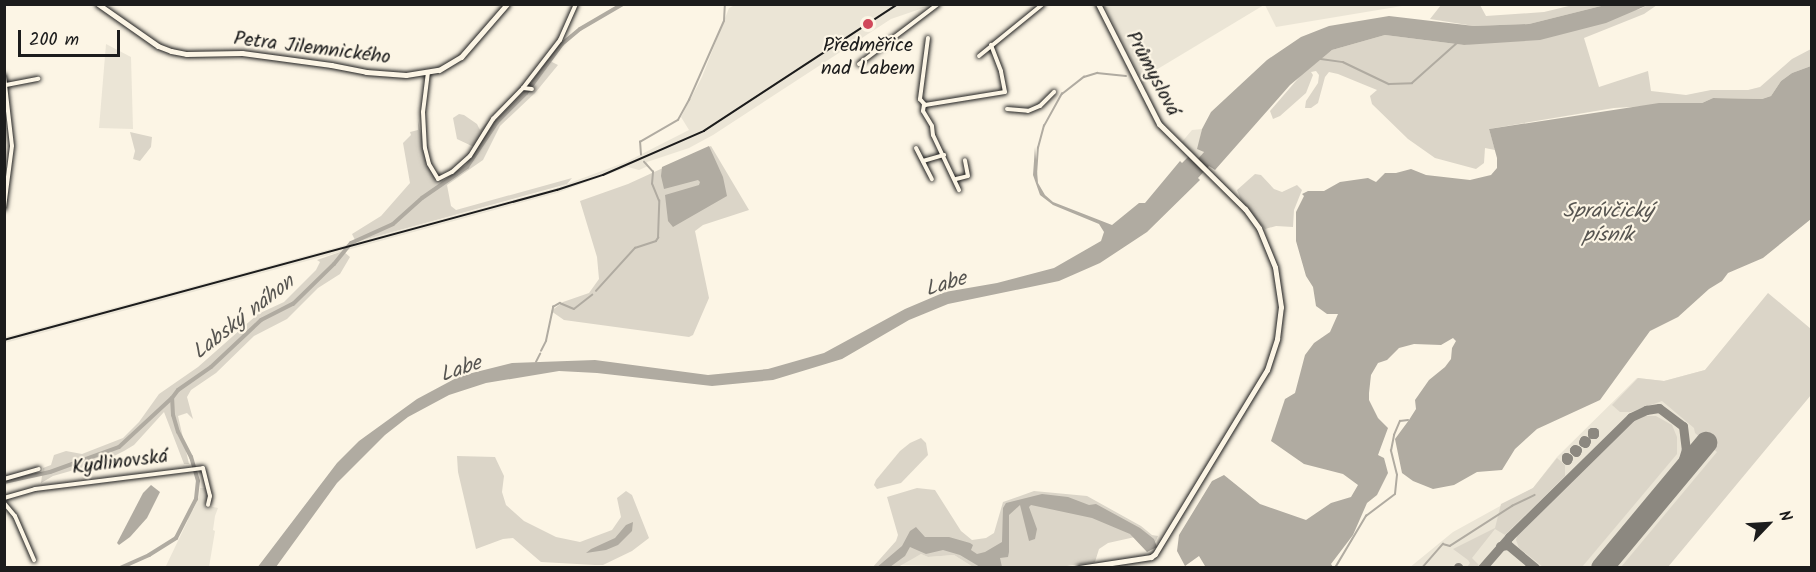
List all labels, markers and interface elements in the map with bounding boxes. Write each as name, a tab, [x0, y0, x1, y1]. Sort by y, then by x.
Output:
marker: Předměřice nad Labem	[859, 15, 877, 33]
scale bar	[21, 18, 123, 56]
text: 200 m	[29, 26, 79, 55]
street label: Petra Jilemnického	[232, 27, 392, 71]
street label: Průmyslová	[1120, 27, 1184, 121]
place label: Předměřice nad Labem	[821, 35, 915, 82]
water label: Správčický písník	[1563, 199, 1653, 249]
water label: Labe	[922, 267, 970, 303]
water label: Labský náhon	[188, 270, 300, 366]
water label: Labe	[437, 351, 485, 389]
street label: Kydlinovská	[71, 445, 169, 481]
north arrow	[1738, 494, 1798, 554]
text: N	[1771, 506, 1798, 526]

